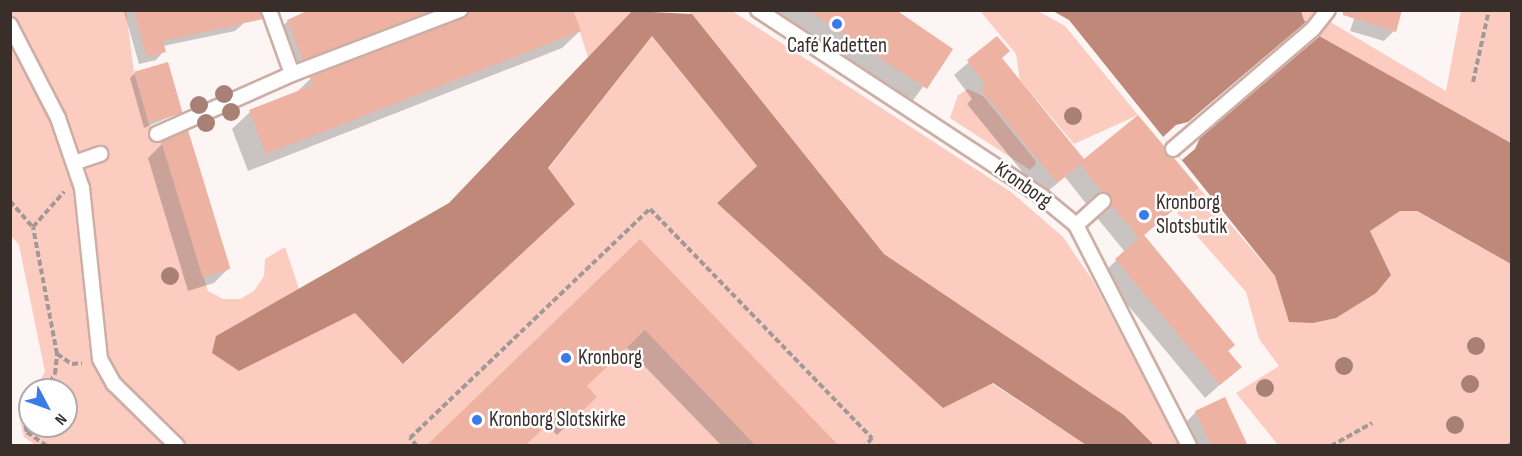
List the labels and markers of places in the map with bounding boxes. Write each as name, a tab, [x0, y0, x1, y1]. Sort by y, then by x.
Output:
marker: Café Kadetten	[830, 17, 844, 31]
place label: Café Kadetten	[787, 33, 887, 59]
place label: Kronborg Slotsbutik	[1156, 190, 1227, 240]
marker: Kronborg Slotsbutik	[1137, 208, 1151, 222]
place label: Kronborg	[578, 345, 642, 371]
marker: Kronborg	[559, 351, 573, 365]
place label: Kronborg Slotskirke	[489, 407, 626, 433]
marker: Kronborg Slotskirke	[470, 413, 484, 427]

